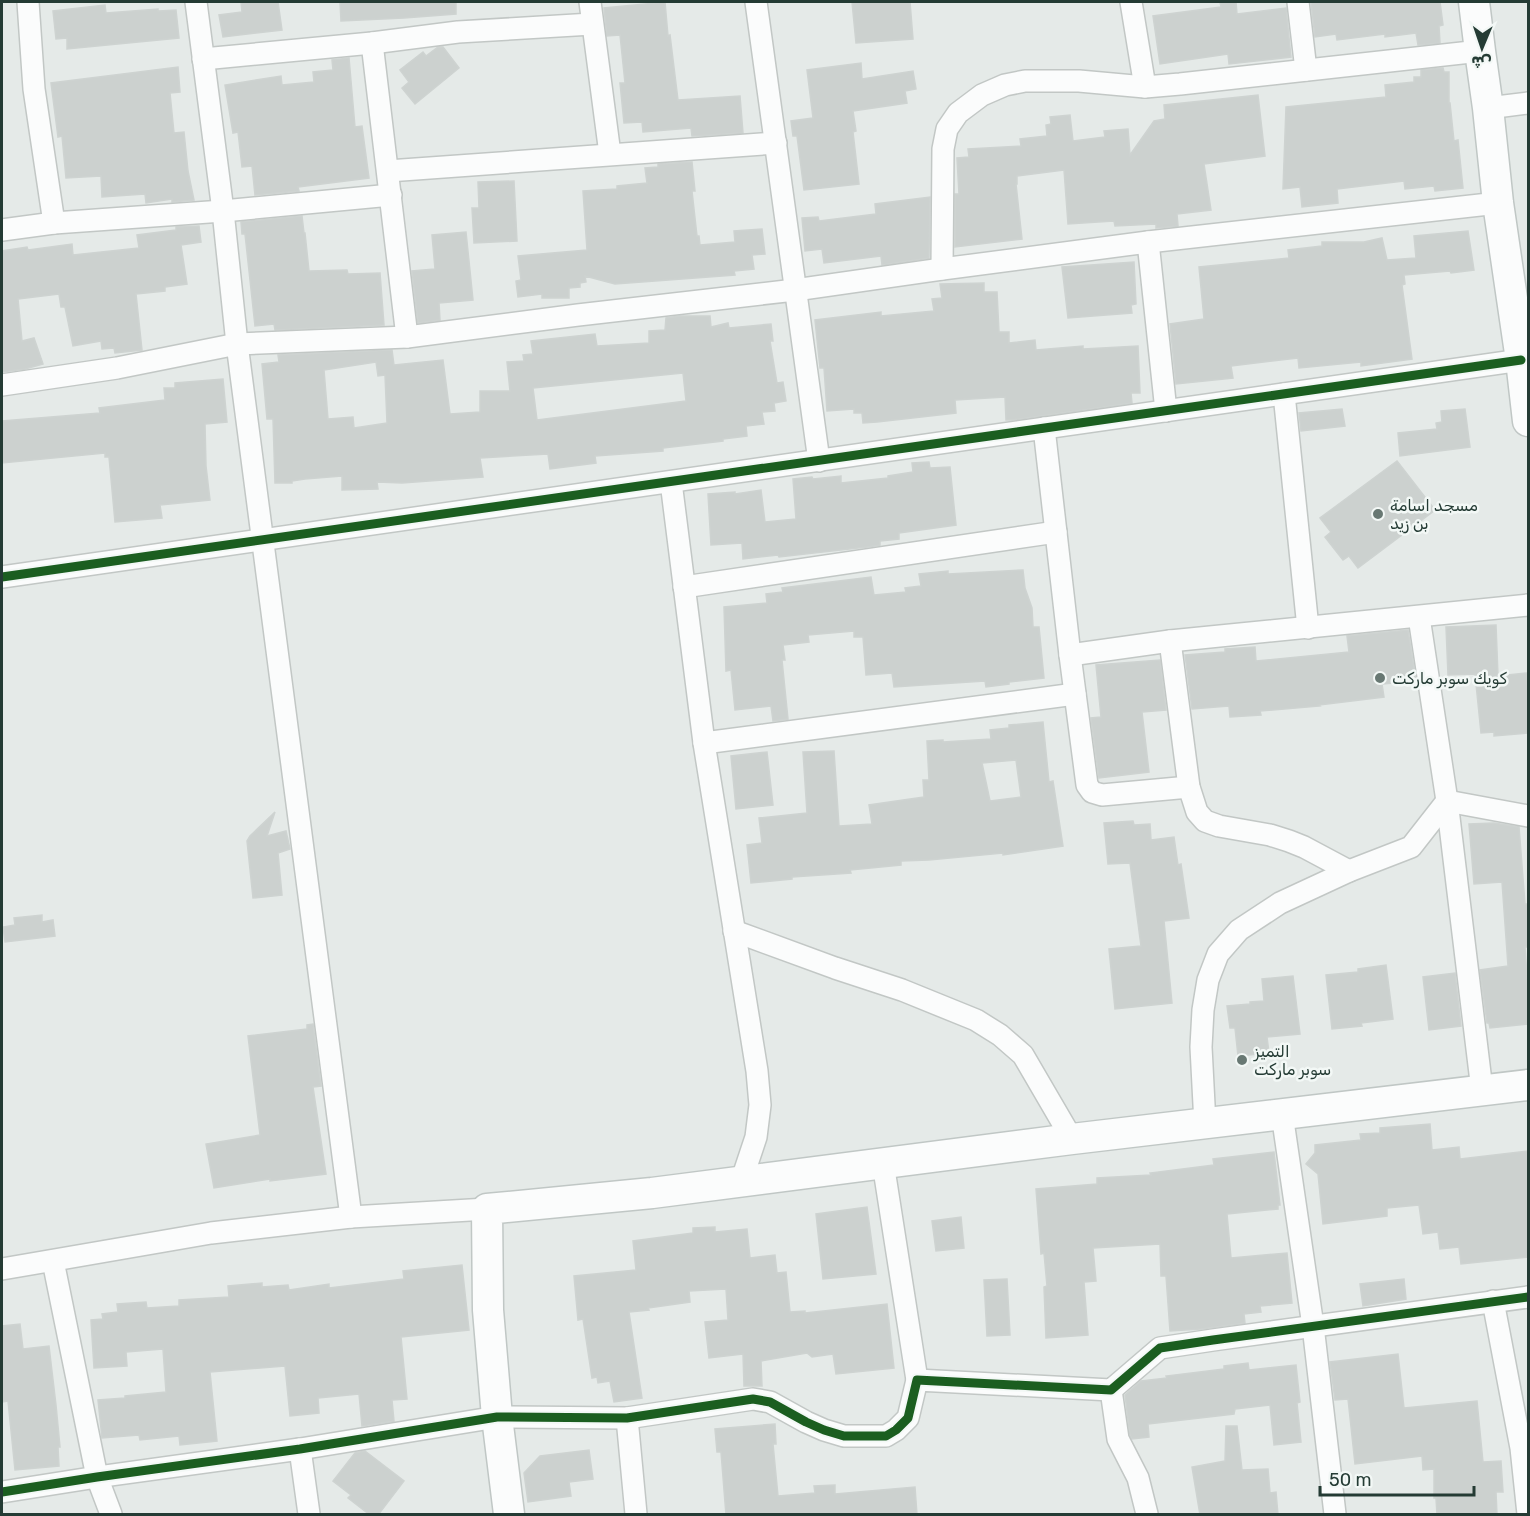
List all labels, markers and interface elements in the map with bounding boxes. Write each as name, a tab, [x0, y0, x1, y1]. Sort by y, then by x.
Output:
north arrow	[1452, 18, 1512, 78]
text: ش	[1471, 53, 1492, 72]
place label: مسجد اسامة بن زيد	[1390, 496, 1478, 534]
marker: مسجد اسامة بن زيد	[1371, 507, 1385, 521]
place label: كويك سوبر ماركت	[1392, 669, 1508, 689]
marker: كويك سوبر ماركت	[1373, 671, 1387, 685]
place label: التميز سوبر ماركت	[1253, 1042, 1331, 1080]
marker: التميز سوبر ماركت	[1235, 1053, 1249, 1067]
scale bar	[1320, 1459, 1474, 1497]
text: 50 m	[1329, 1469, 1372, 1491]

